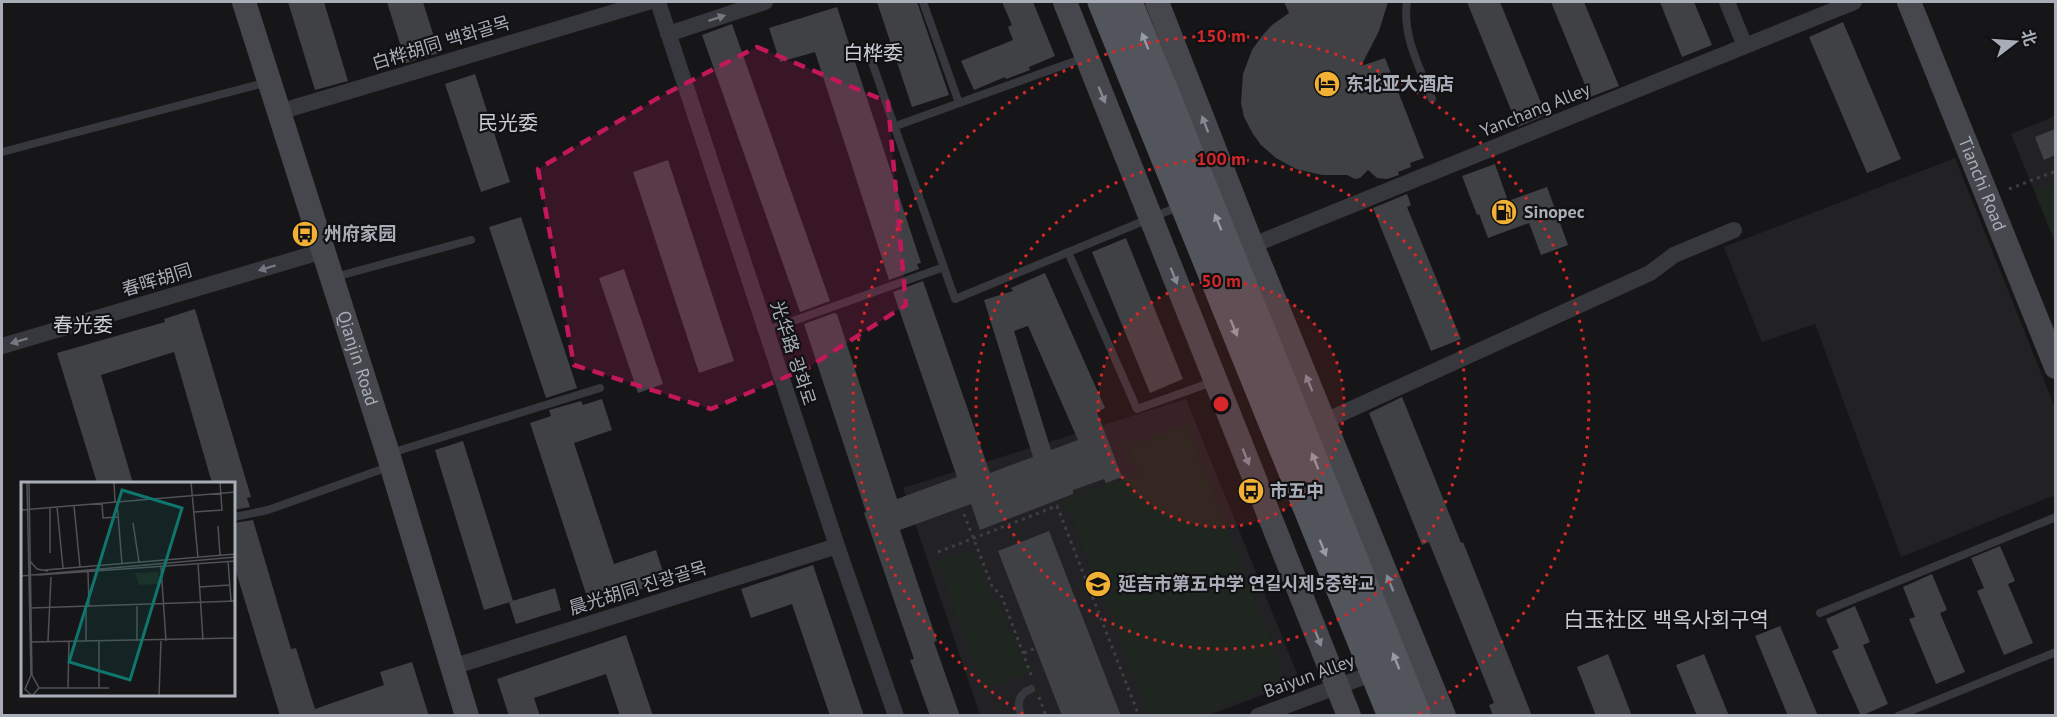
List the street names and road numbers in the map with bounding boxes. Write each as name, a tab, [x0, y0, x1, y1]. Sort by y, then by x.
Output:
street label: 白桦胡同 백화골목	[369, 11, 513, 74]
street label: Yanchang Alley	[1477, 77, 1594, 142]
street label: Tianchi Road	[1953, 133, 2012, 234]
street label: 春晖胡同	[119, 258, 195, 301]
street label: 光华路 광화로	[766, 298, 821, 408]
street label: Qianjin Road	[332, 308, 384, 409]
street label: 晨光胡同 진광골목	[566, 556, 710, 619]
street label: Baiyun Alley	[1260, 648, 1358, 703]

